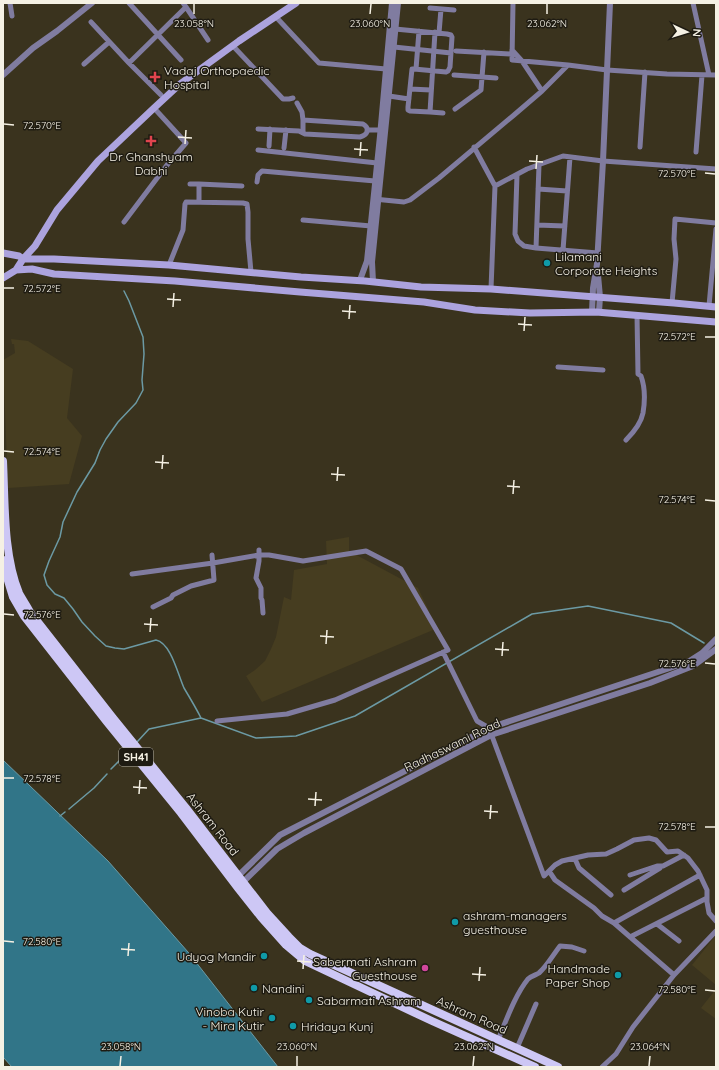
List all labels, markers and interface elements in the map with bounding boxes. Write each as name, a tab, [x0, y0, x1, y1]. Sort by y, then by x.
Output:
north arrow	[667, 12, 707, 52]
text: 23.058°N	[174, 17, 214, 30]
text: 23.060°N	[350, 17, 390, 30]
text: 23.062°N	[527, 17, 567, 30]
text: N	[690, 28, 704, 37]
place label: Vadaj Orthopaedic Hospital	[164, 63, 269, 92]
marker: Vadaj Orthopaedic Hospital	[149, 71, 161, 83]
text: 72.570°E	[23, 119, 61, 132]
marker: Dr Ghanshyam Dabhi	[145, 135, 157, 147]
place label: Dr Ghanshyam Dabhi	[109, 149, 193, 178]
text: 72.570°E	[658, 167, 696, 180]
place label: Lilamani Corporate Heights	[555, 249, 658, 278]
marker: Lilamani Corporate Heights	[542, 258, 552, 268]
text: 72.572°E	[23, 282, 61, 295]
text: 72.572°E	[658, 330, 696, 343]
text: 72.574°E	[24, 445, 61, 458]
text: 72.574°E	[659, 493, 696, 506]
text: 72.576°E	[23, 608, 61, 621]
text: 72.576°E	[658, 657, 696, 670]
street label: Radhaswami Road	[401, 715, 503, 775]
road number: SH41	[119, 748, 153, 766]
text: 72.578°E	[23, 772, 61, 785]
street label: Ashram Road	[184, 789, 242, 859]
text: 72.578°E	[658, 820, 696, 833]
place label: ashram-managers guesthouse	[463, 908, 567, 937]
marker: ashram-managers guesthouse	[450, 917, 460, 927]
text: 72.580°E	[23, 935, 61, 948]
place label: Udyog Mandir	[177, 949, 256, 964]
marker: Udyog Mandir	[259, 951, 269, 961]
place label: Sabermati Ashram Guesthouse	[313, 954, 417, 983]
place label: Handmade Paper Shop	[546, 961, 610, 990]
marker: Sabermati Ashram Guesthouse	[420, 963, 430, 973]
marker: Handmade Paper Shop	[613, 970, 623, 980]
place label: Nandini	[262, 981, 304, 996]
marker: Nandini	[249, 983, 259, 993]
text: 72.580°E	[658, 983, 696, 996]
place label: Sabarmati Ashram	[317, 993, 421, 1008]
street label: Ashram Road	[434, 993, 510, 1037]
marker: Sabarmati Ashram	[304, 995, 314, 1005]
place label: Vinoba Kutir - Mira Kutir	[195, 1004, 264, 1033]
marker: Vinoba Kutir - Mira Kutir	[267, 1013, 277, 1023]
place label: Hridaya Kunj	[301, 1019, 374, 1034]
marker: Hridaya Kunj	[288, 1021, 298, 1031]
text: 23.058°N	[101, 1040, 141, 1053]
text: 23.060°N	[277, 1040, 317, 1053]
text: 23.062°N	[454, 1040, 494, 1053]
text: 23.064°N	[630, 1040, 670, 1053]

